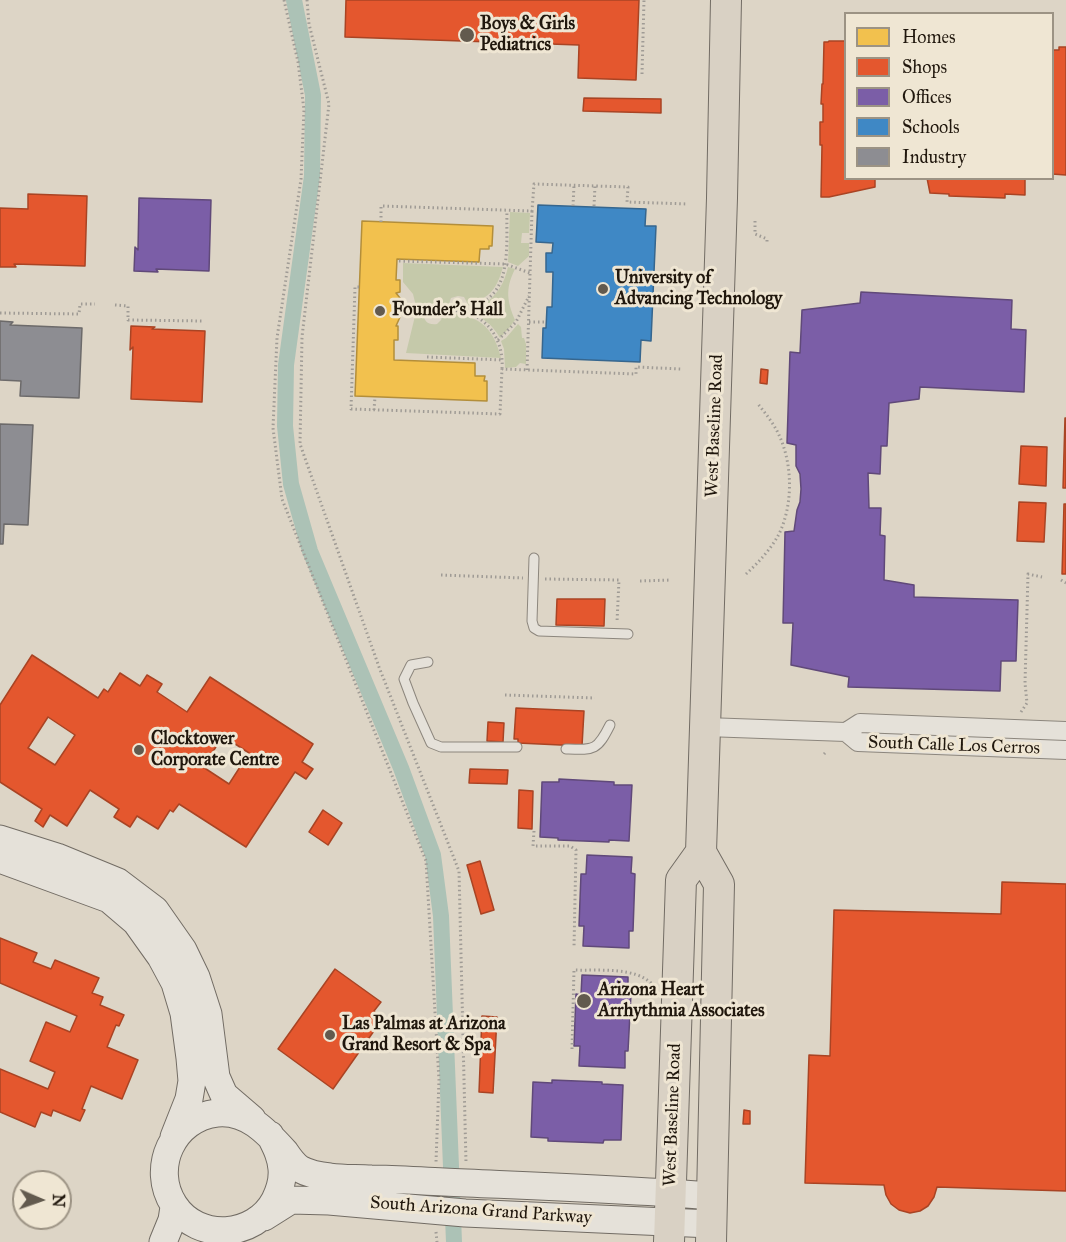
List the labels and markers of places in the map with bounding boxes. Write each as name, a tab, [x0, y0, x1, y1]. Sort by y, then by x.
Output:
place label: Boys & Girls Pediatrics	[480, 14, 575, 57]
marker: Boys & Girls Pediatrics	[458, 26, 476, 44]
place label: University of Advancing Technology	[615, 268, 782, 310]
marker: University of Advancing Technology	[596, 282, 610, 296]
place label: Founder's Hall	[392, 300, 503, 322]
marker: Founder's Hall	[373, 304, 387, 318]
place label: Clocktower Corporate Centre	[151, 729, 279, 771]
marker: Clocktower Corporate Centre	[132, 743, 146, 757]
place label: Arizona Heart Arrhythmia Associates	[598, 980, 765, 1022]
marker: Arizona Heart Arrhythmia Associates	[575, 992, 593, 1010]
place label: Las Palmas at Arizona Grand Resort & Spa	[342, 1014, 506, 1056]
marker: Las Palmas at Arizona Grand Resort & Spa	[323, 1028, 337, 1042]

